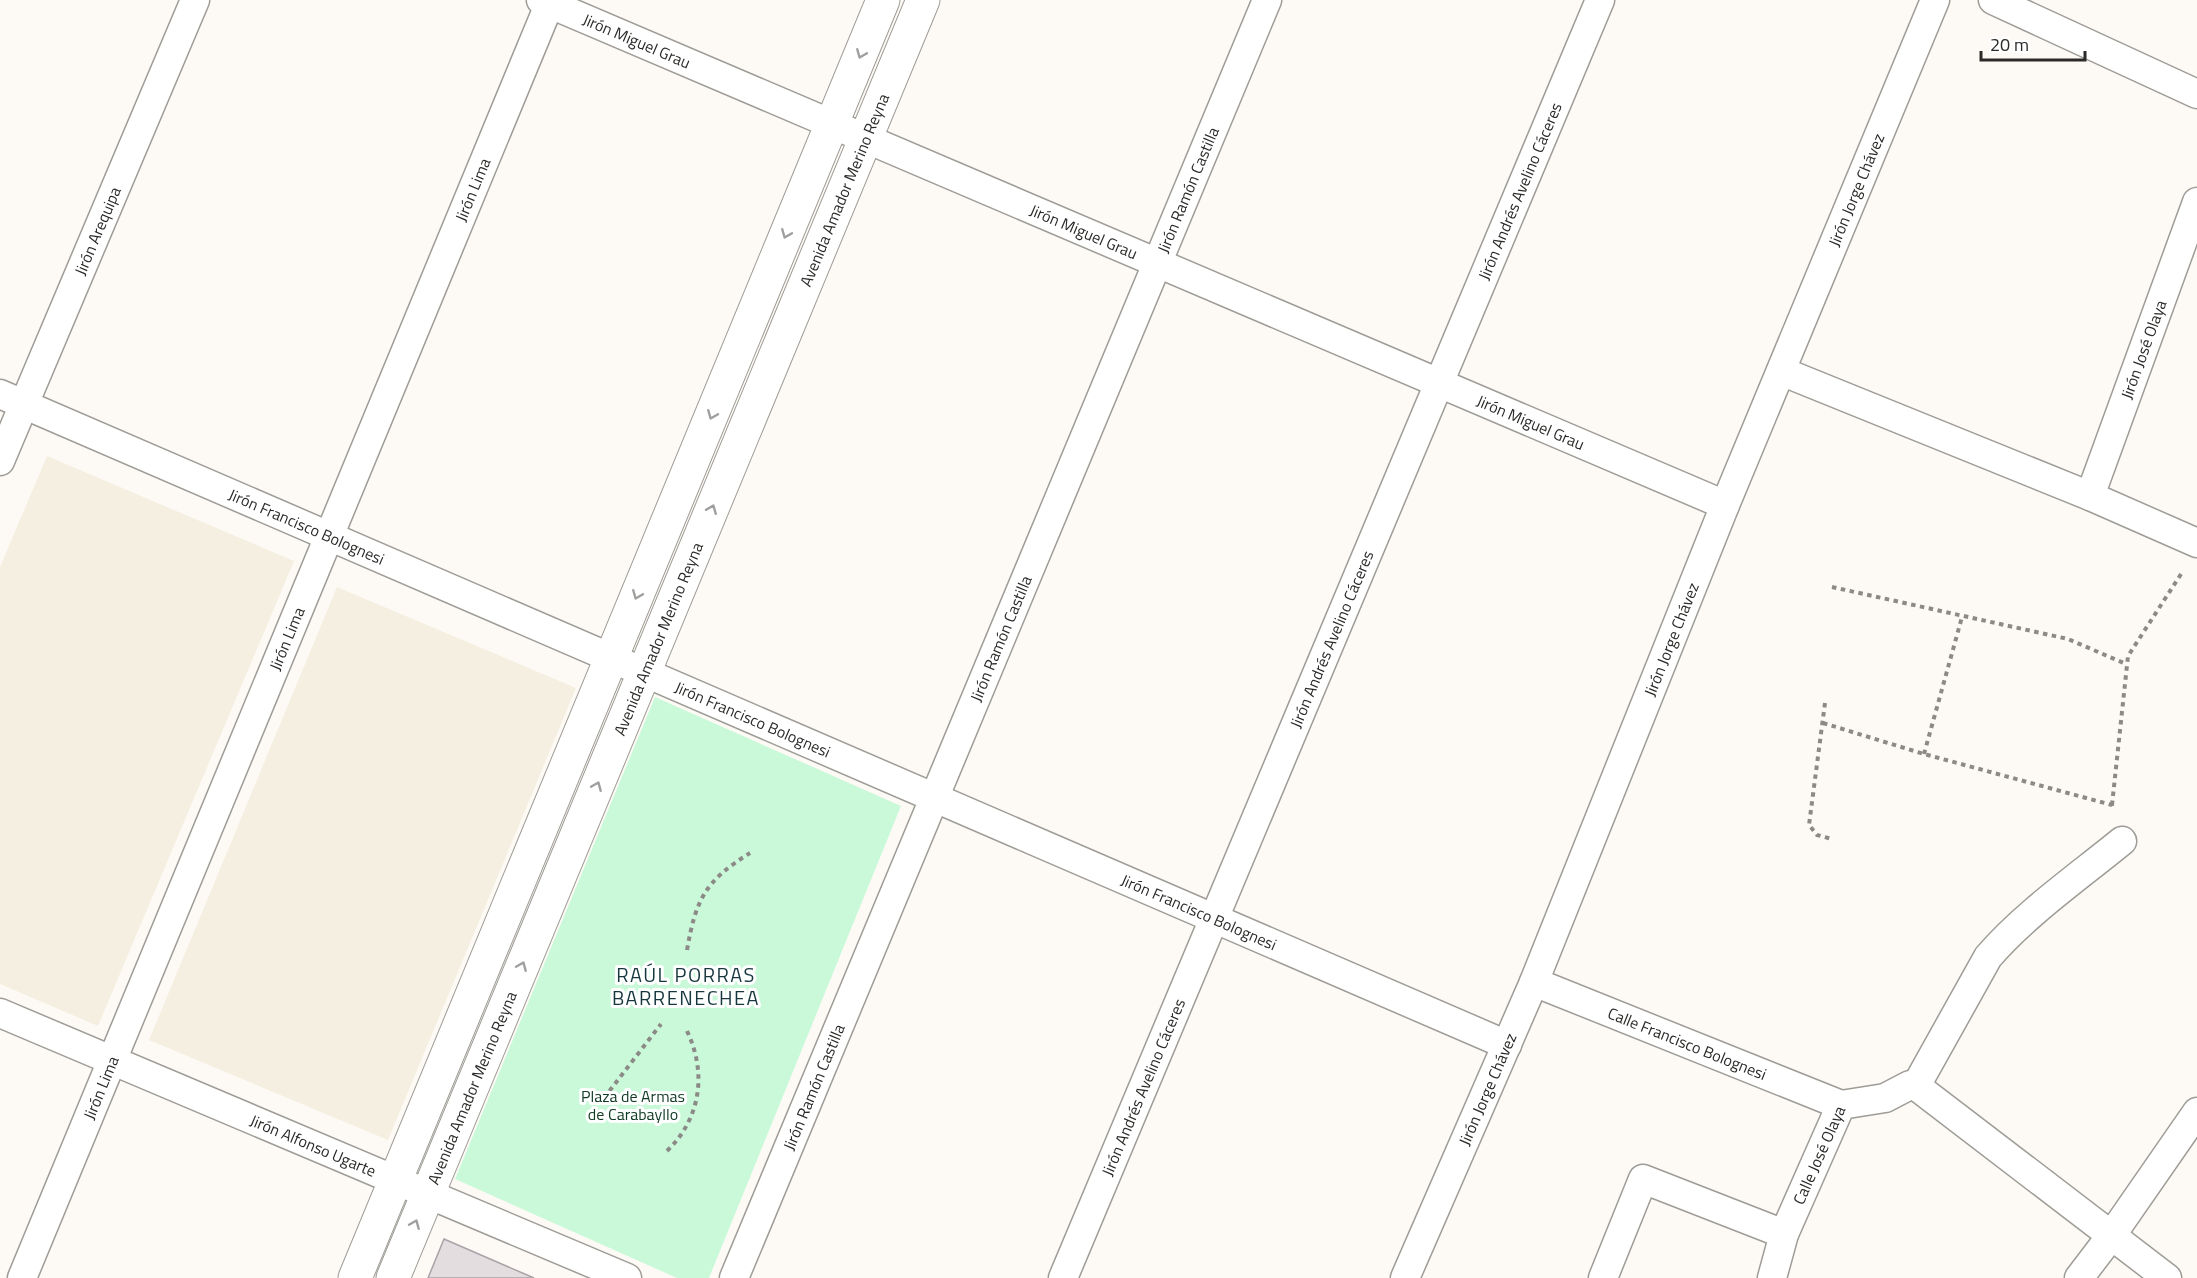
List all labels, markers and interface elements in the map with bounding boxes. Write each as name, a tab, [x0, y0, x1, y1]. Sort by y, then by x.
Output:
street label: Jirón Miguel Grau	[579, 7, 694, 74]
scale bar	[1981, 24, 2084, 62]
text: 20 m	[1990, 31, 2029, 58]
one-way arrow	[856, 48, 868, 59]
street label: Avenida Amador Merino Reyna	[794, 90, 895, 290]
street label: Jirón Andrés Avelino Cáceres	[1472, 99, 1568, 284]
street label: Jirón Ramón Castilla	[1151, 123, 1225, 257]
street label: Jirón Jorge Chávez	[1822, 130, 1890, 250]
street label: Jirón Lima	[449, 154, 496, 225]
street label: Jirón Arequipa	[68, 183, 127, 279]
street label: Jirón Miguel Grau	[1026, 198, 1141, 265]
one-way arrow	[781, 228, 793, 239]
street label: Jirón José Olaya	[2114, 296, 2172, 402]
street label: Jirón Miguel Grau	[1473, 389, 1588, 456]
one-way arrow	[707, 408, 719, 419]
street label: Jirón Francisco Bolognesi	[225, 482, 388, 571]
one-way arrow	[705, 505, 717, 516]
street label: Avenida Amador Merino Reyna	[607, 539, 709, 739]
street label: Jirón Andrés Avelino Cáceres	[1283, 547, 1379, 732]
street label: Jirón Ramón Castilla	[964, 572, 1038, 705]
street label: Jirón Jorge Chávez	[1638, 579, 1705, 700]
one-way arrow	[632, 588, 644, 599]
street label: Jirón Lima	[263, 603, 311, 674]
street label: Jirón Francisco Bolognesi	[671, 675, 834, 763]
one-way arrow	[590, 782, 602, 793]
street label: Jirón Francisco Bolognesi	[1117, 868, 1281, 956]
district label: RAÚL PORRAS BARRENECHEA	[612, 959, 760, 1013]
one-way arrow	[515, 962, 527, 973]
street label: Avenida Amador Merino Reyna	[421, 987, 523, 1188]
street label: Jirón Andrés Avelino Cáceres	[1095, 995, 1191, 1180]
street label: Calle Francisco Bolognesi	[1604, 1001, 1770, 1086]
street label: Jirón Ramón Castilla	[777, 1020, 851, 1154]
street label: Jirón Jorge Chávez	[1452, 1029, 1522, 1149]
street label: Jirón Lima	[77, 1052, 125, 1123]
park label: Plaza de Armas de Carabayllo	[581, 1084, 685, 1126]
street label: Calle José Olaya	[1787, 1102, 1851, 1208]
street label: Jirón Alfonso Ugarte	[246, 1108, 380, 1183]
one-way arrow	[408, 1219, 420, 1230]

